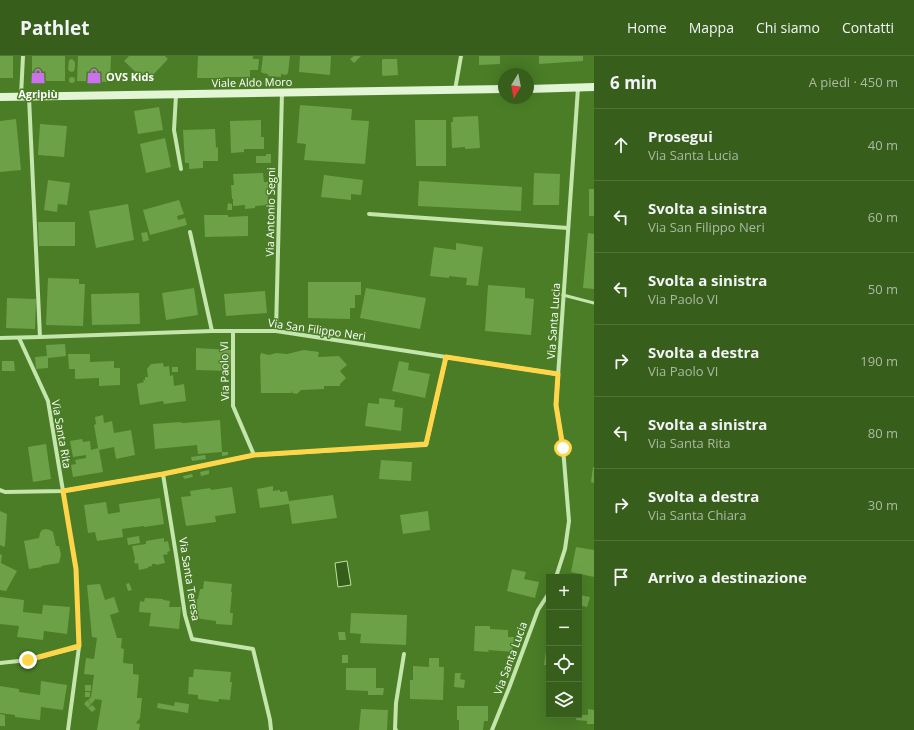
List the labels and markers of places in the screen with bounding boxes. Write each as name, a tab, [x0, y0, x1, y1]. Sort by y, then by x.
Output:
shop icon: Agripiù	[29, 67, 47, 85]
shop icon: OVS Kids	[85, 67, 103, 85]
place label: OVS Kids	[106, 69, 154, 84]
place label: Agripiù	[18, 86, 58, 101]

